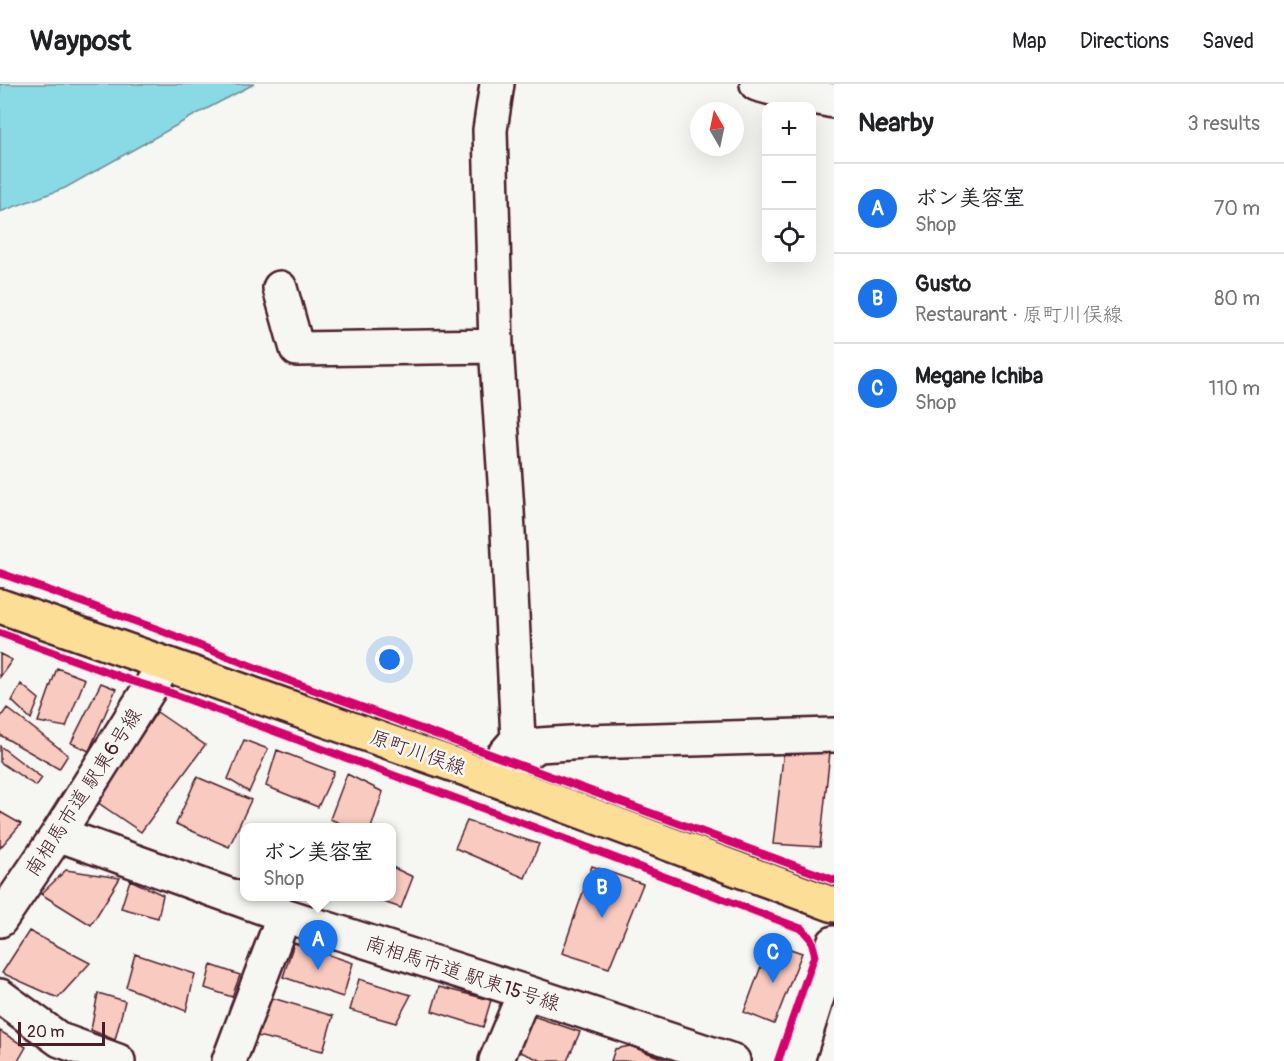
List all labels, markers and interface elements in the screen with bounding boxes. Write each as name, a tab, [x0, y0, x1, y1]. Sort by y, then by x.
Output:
text: Waypost	[30, 24, 131, 59]
text: Map	[1012, 28, 1047, 55]
text: Directions	[1080, 28, 1169, 55]
text: Saved	[1202, 28, 1254, 55]
north arrow	[690, 102, 744, 156]
map controls	[762, 102, 816, 264]
button: +	[762, 102, 816, 156]
text: Nearby	[858, 107, 934, 139]
text: 3 results	[1188, 111, 1260, 136]
button: −	[762, 156, 816, 210]
text: ボン美容室	[915, 184, 1025, 212]
text: A	[871, 196, 884, 221]
text: 70 m	[1214, 196, 1260, 221]
button: locate	[762, 210, 816, 264]
text: Shop	[915, 212, 956, 237]
text: Gusto	[915, 270, 971, 298]
text: B	[872, 286, 883, 311]
text: 80 m	[1214, 286, 1260, 311]
text: Restaurant · 原町川俣線	[915, 302, 1123, 327]
text: Megane Ichiba	[915, 362, 1043, 390]
text: C	[871, 376, 884, 401]
text: 110 m	[1209, 376, 1260, 401]
text: Shop	[915, 390, 956, 415]
your location	[375, 645, 404, 674]
street label: 南相馬市道 駅東6号線	[20, 703, 147, 881]
street label: 原町川俣線	[366, 724, 469, 781]
popup	[240, 823, 396, 901]
text: ボン美容室	[263, 838, 373, 866]
text: Shop	[263, 866, 304, 891]
pin: B	[582, 868, 622, 918]
pin: A	[298, 920, 338, 970]
street label: 南相馬市道 駅東15号線	[362, 930, 563, 1017]
pin: C	[754, 934, 792, 983]
scale bar	[18, 1019, 105, 1046]
text: 20 m	[27, 1022, 65, 1042]

